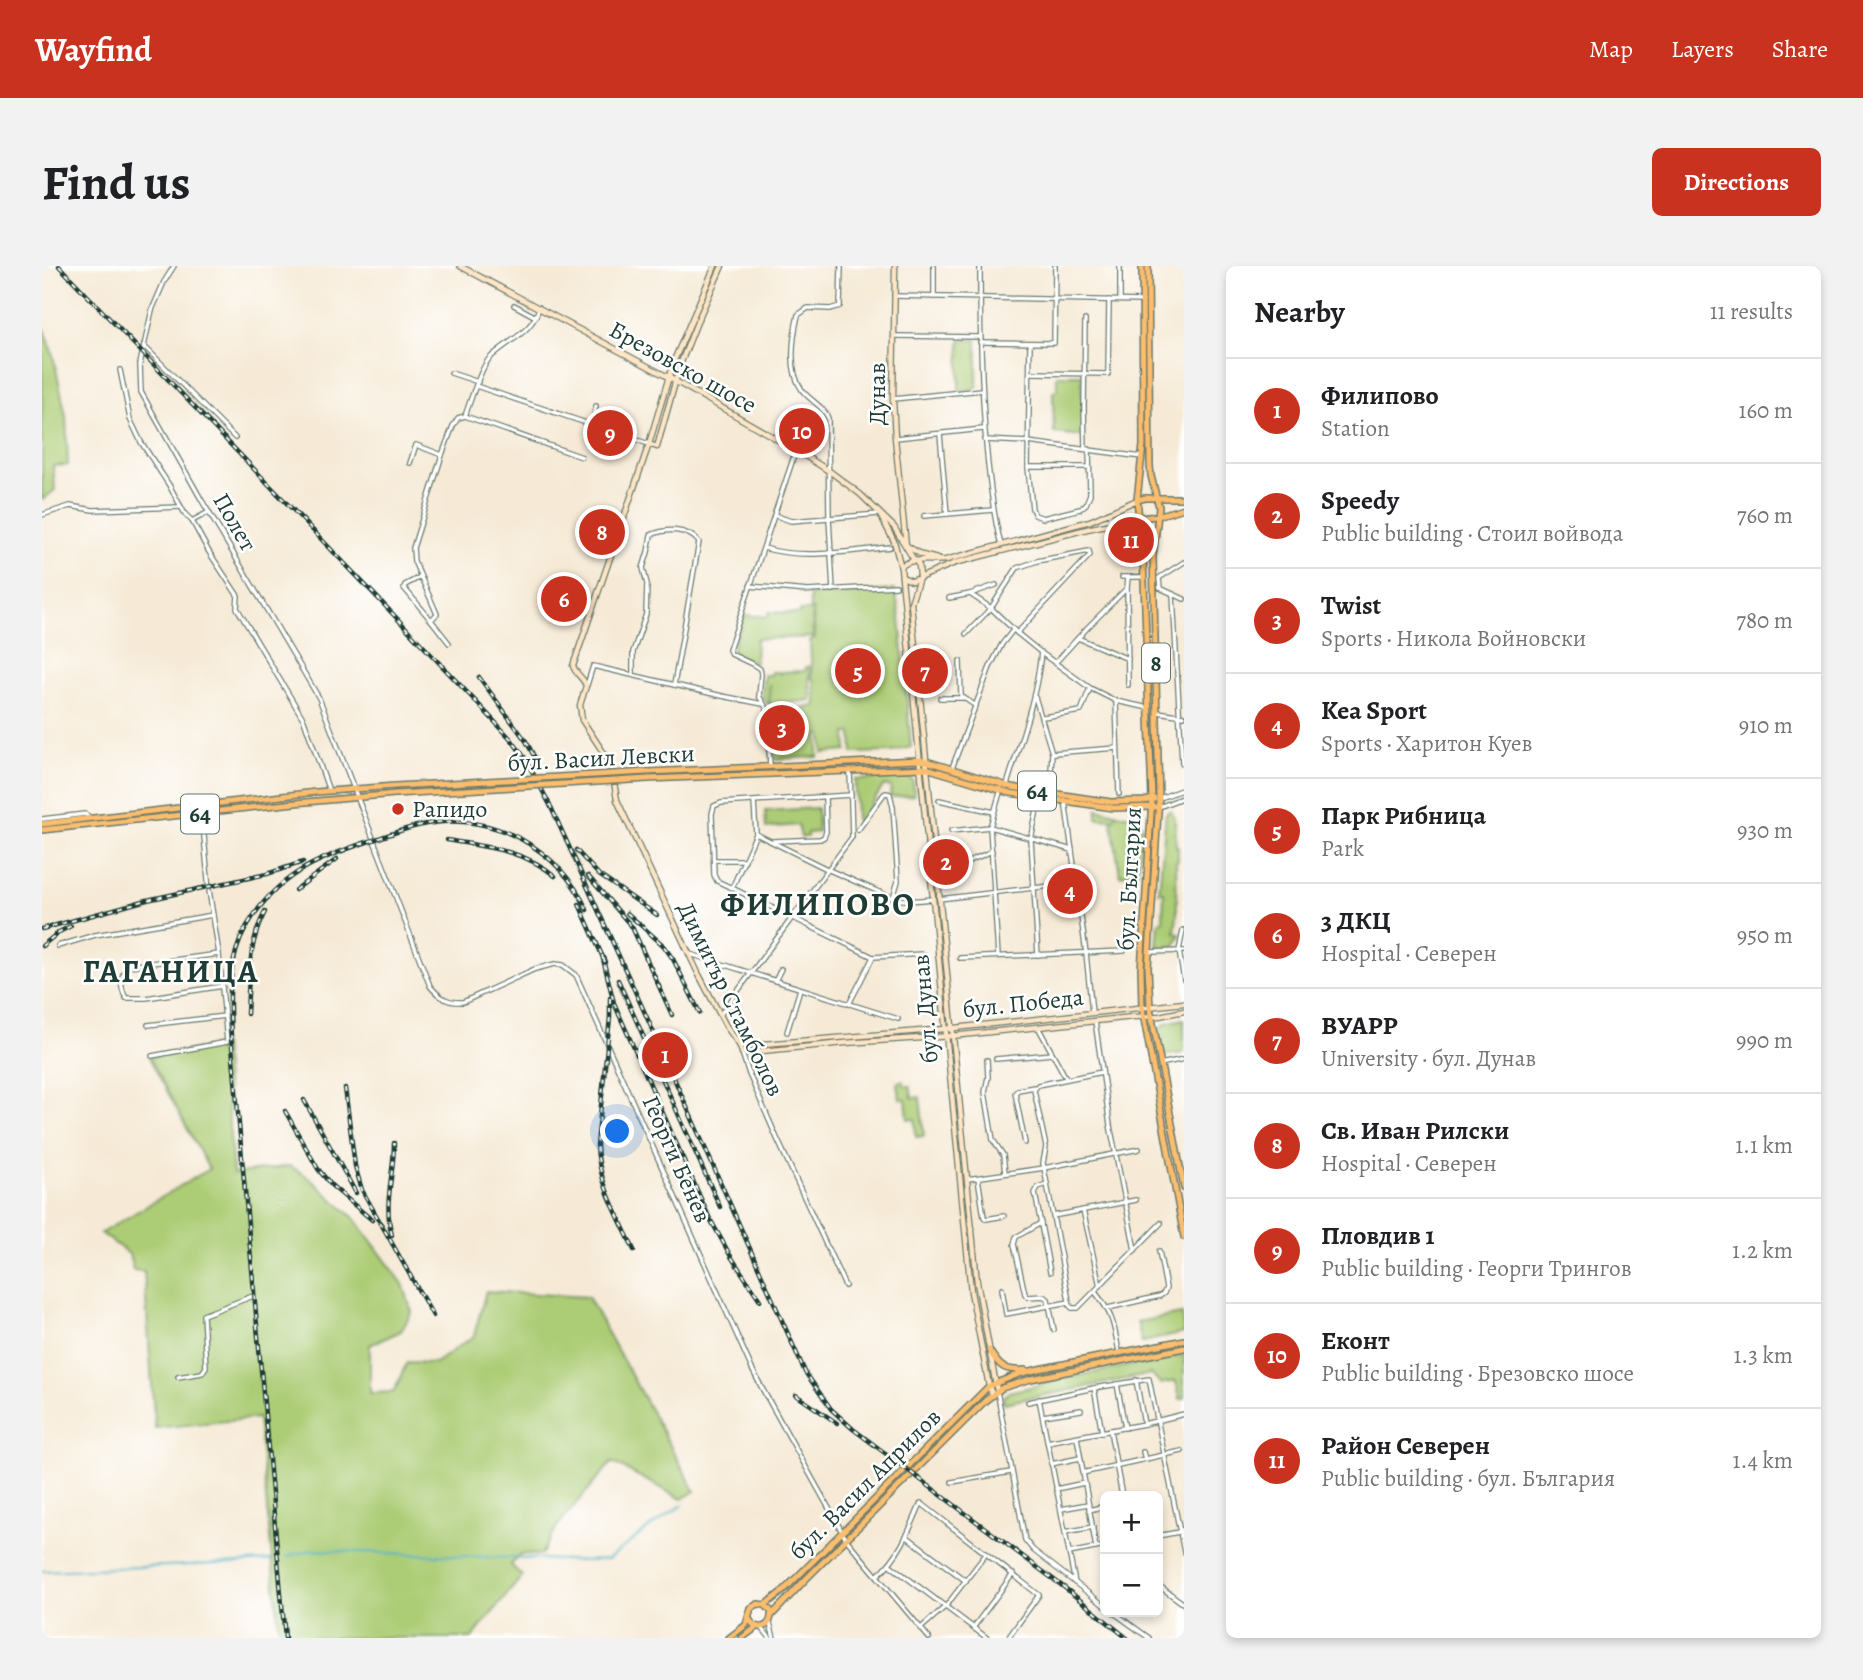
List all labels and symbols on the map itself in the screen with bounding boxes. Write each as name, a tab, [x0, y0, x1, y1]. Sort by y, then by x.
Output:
street label: Брезовско шосе	[604, 313, 762, 421]
street label: Дунав	[861, 363, 893, 425]
pin: 10	[779, 405, 825, 457]
pin: 9	[587, 407, 633, 459]
street label: Полет	[206, 487, 265, 557]
pin: 8	[579, 506, 625, 558]
pin: 11	[1108, 514, 1154, 566]
pin: 6	[541, 573, 587, 625]
road number: 8	[1142, 644, 1170, 682]
pin: 5	[835, 645, 881, 697]
pin: 7	[902, 645, 948, 697]
pin: 3	[759, 702, 805, 754]
street label: бул. Васил Левски	[507, 737, 695, 779]
road number: 64	[1018, 771, 1056, 810]
place label: Рапидо	[412, 793, 487, 825]
road number: 64	[181, 794, 219, 834]
marker: Рапидо	[390, 801, 406, 817]
street label: бул. България	[1109, 806, 1149, 952]
pin: 2	[923, 836, 969, 888]
pin: 4	[1047, 865, 1093, 917]
district label: ФИЛИПОВО	[720, 882, 916, 926]
street label: Димитър Стамболов	[670, 897, 792, 1101]
district label: ГАГАНИЦА	[82, 949, 260, 993]
street label: бул. Дунав	[904, 953, 946, 1065]
street label: бул. Победа	[961, 981, 1085, 1025]
pin: 1	[642, 1029, 688, 1081]
street label: Георги Бенев	[635, 1090, 719, 1228]
your location	[600, 1114, 634, 1148]
street label: бул. Васил Априлов	[782, 1401, 948, 1567]

